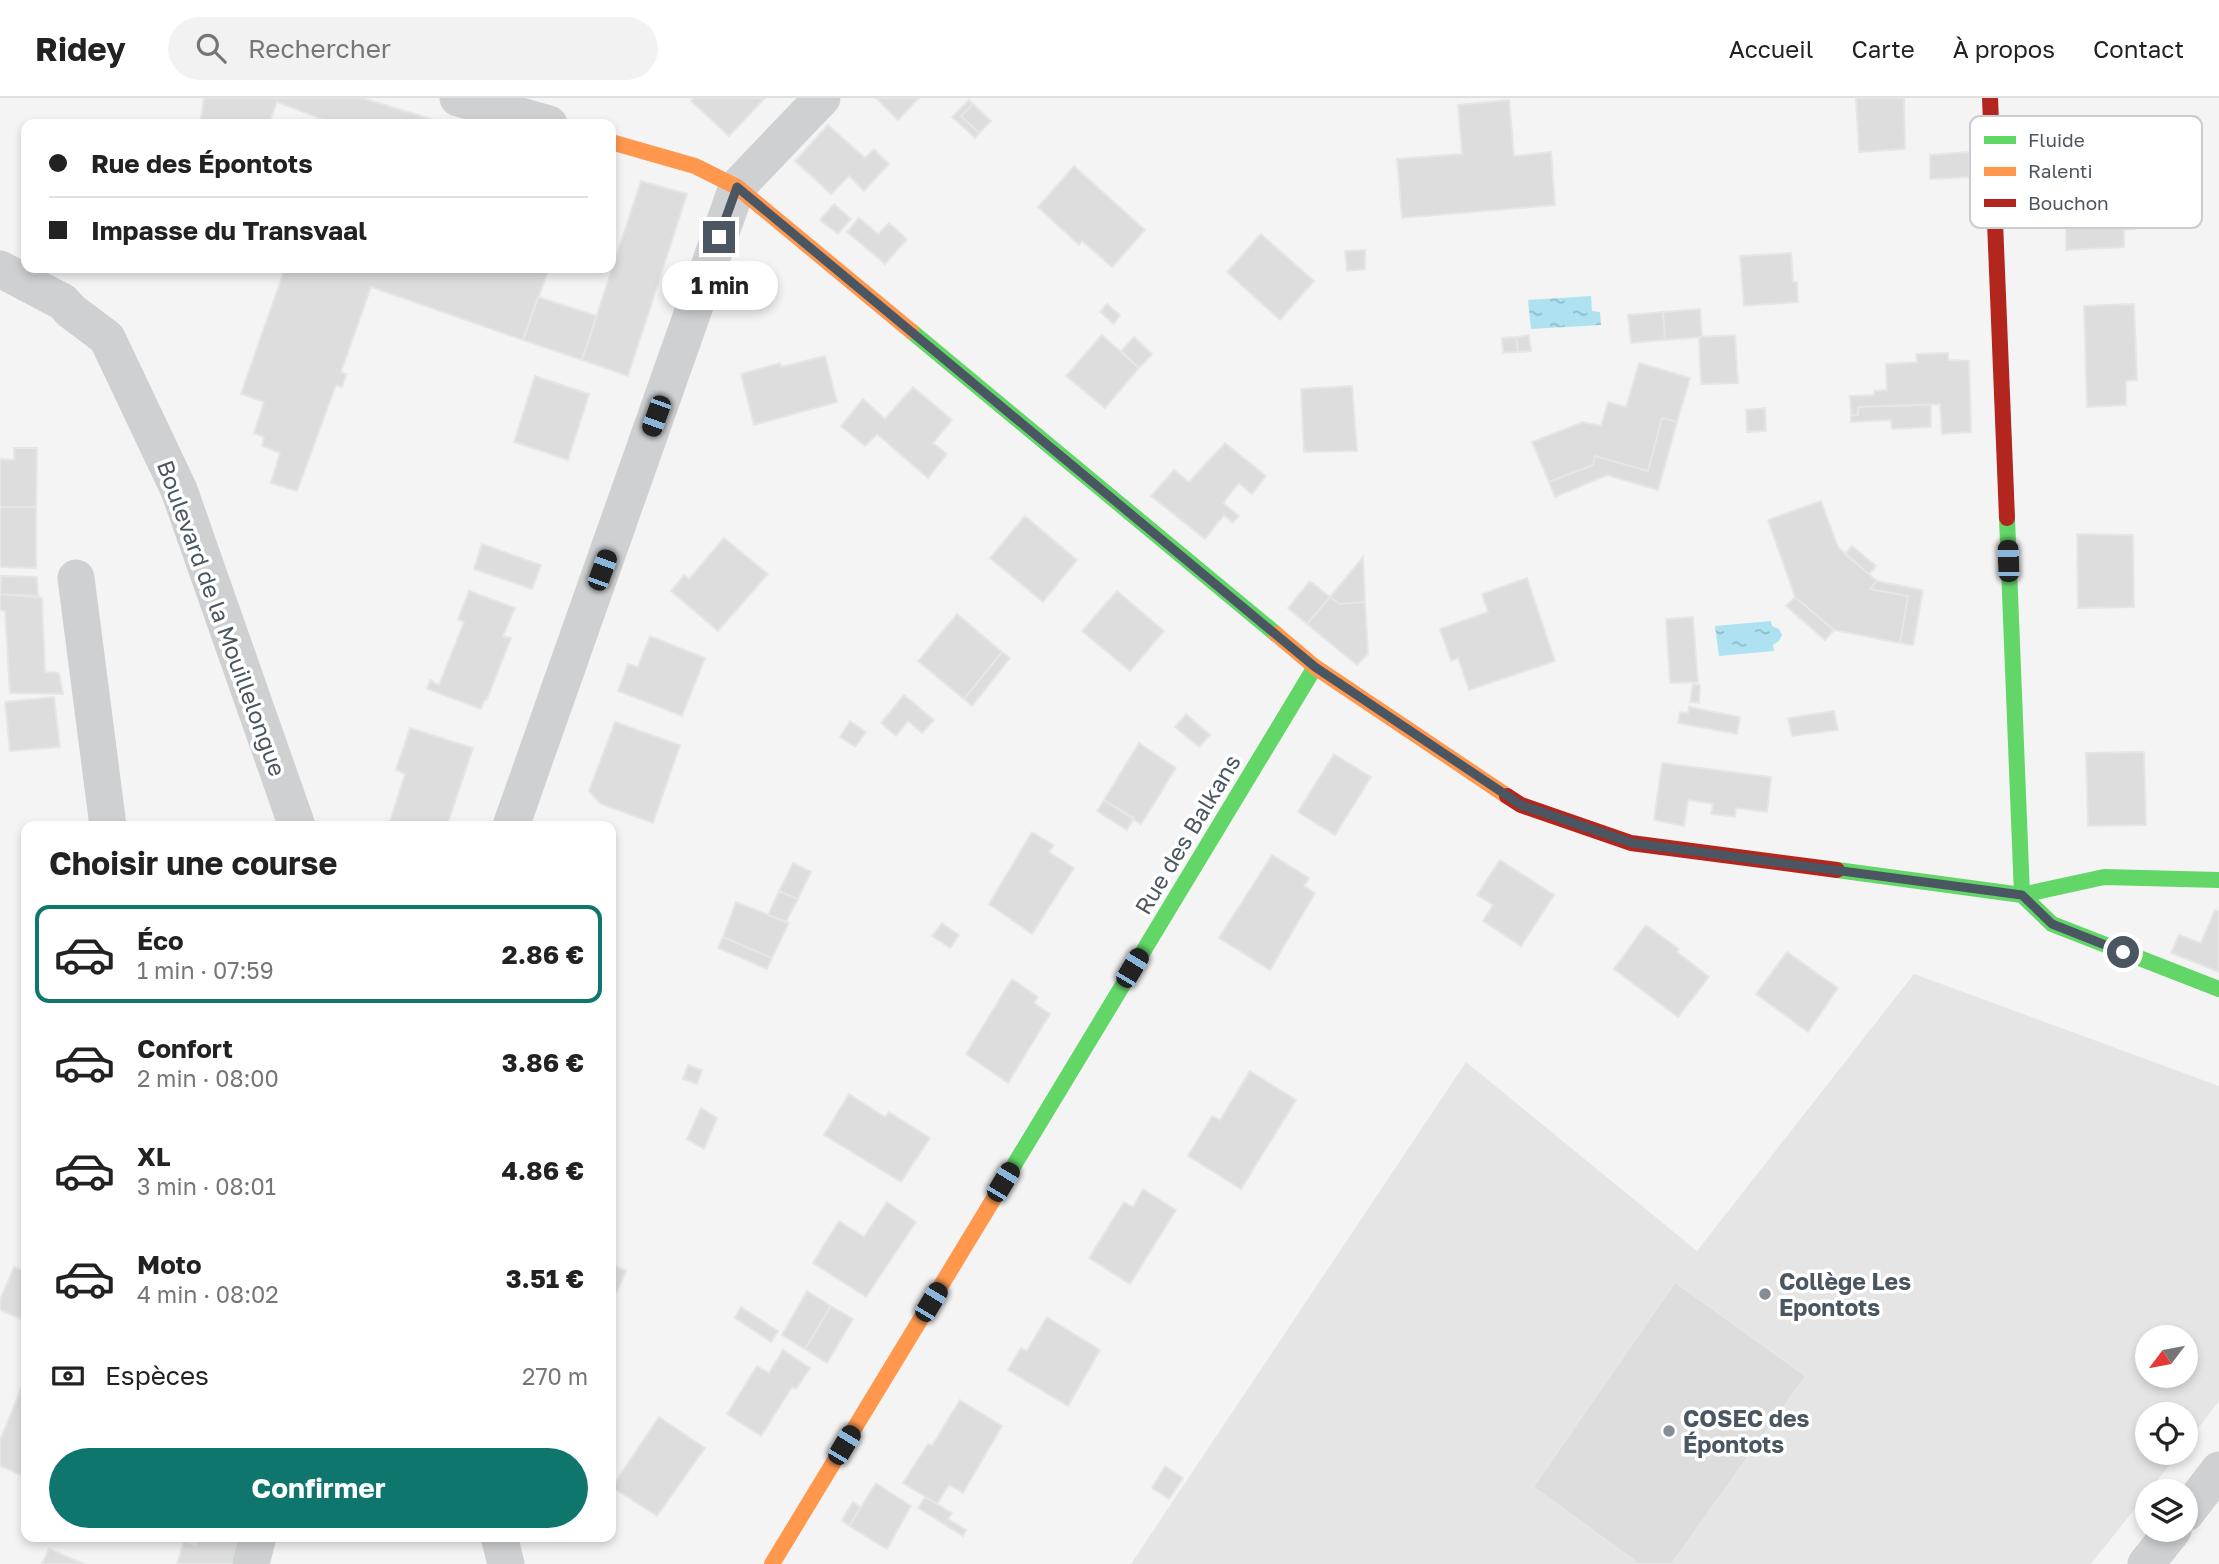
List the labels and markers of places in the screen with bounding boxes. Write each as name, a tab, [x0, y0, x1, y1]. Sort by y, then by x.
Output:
place label: Collège Les Epontots	[1779, 1267, 1911, 1321]
marker: Collège Les Epontots	[1757, 1286, 1773, 1302]
place label: COSEC des Épontots	[1683, 1404, 1809, 1458]
marker: COSEC des Épontots	[1661, 1423, 1677, 1439]

